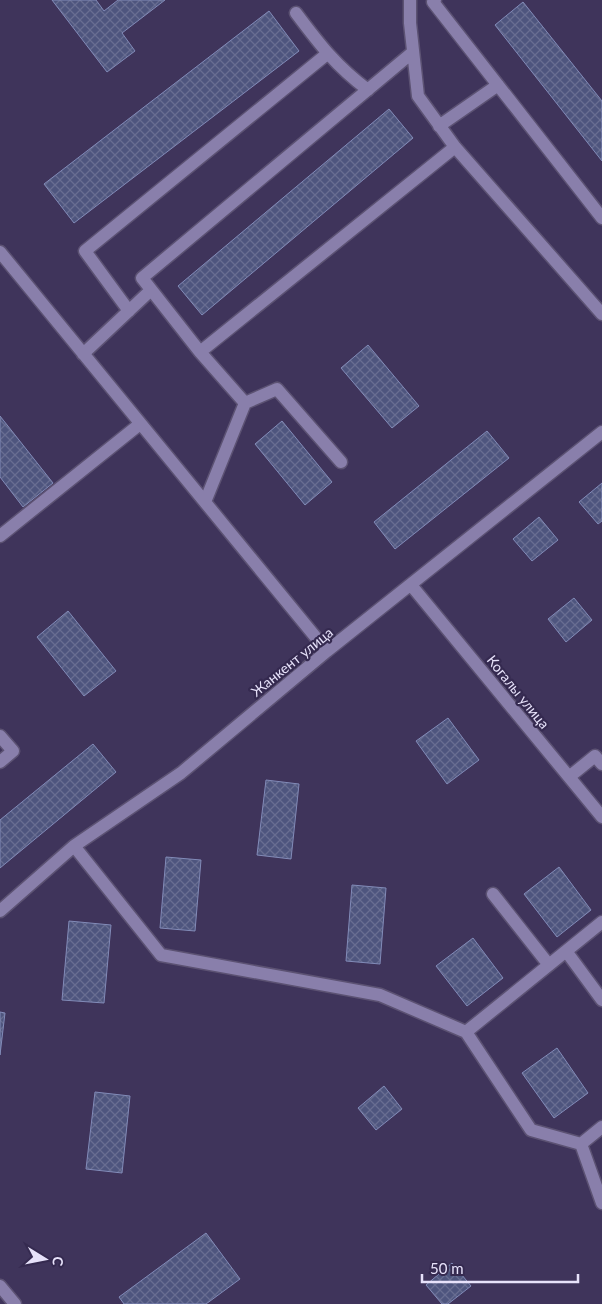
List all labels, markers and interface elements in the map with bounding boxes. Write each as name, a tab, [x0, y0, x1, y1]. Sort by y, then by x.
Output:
street label: Жанкент улица	[247, 623, 336, 700]
street label: Когалы улица	[484, 652, 553, 732]
north arrow	[20, 1234, 70, 1284]
scale bar	[422, 1252, 578, 1284]
text: С	[49, 1255, 67, 1268]
text: 50 m	[430, 1259, 464, 1277]

